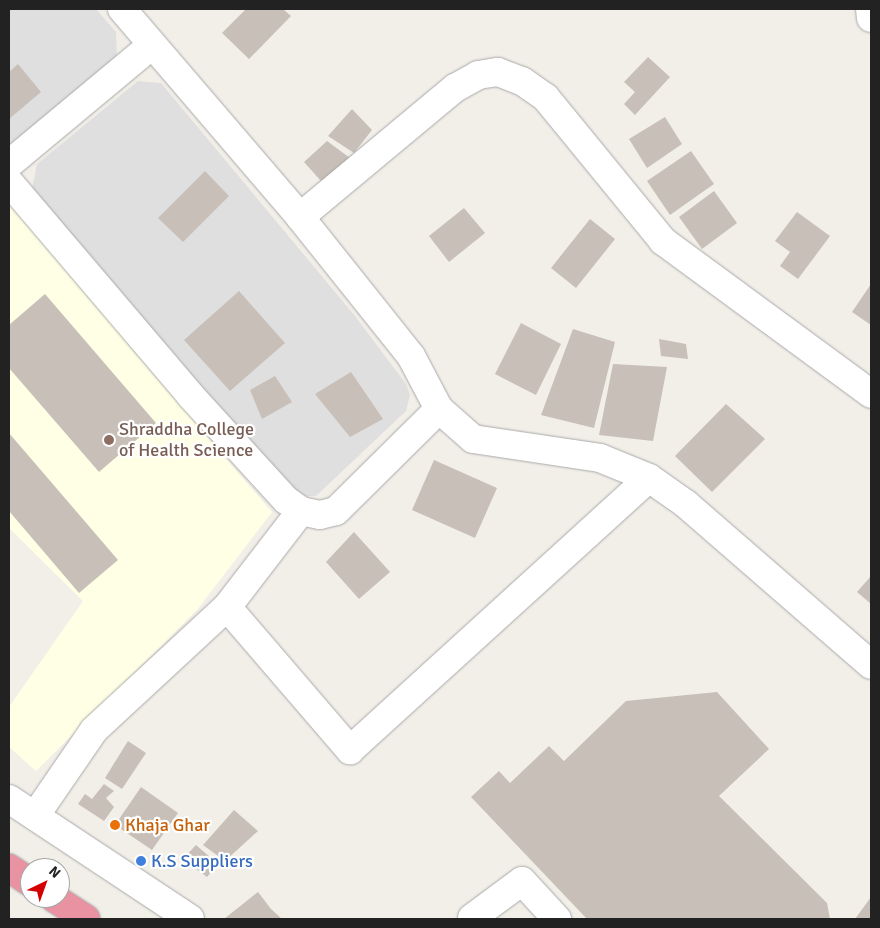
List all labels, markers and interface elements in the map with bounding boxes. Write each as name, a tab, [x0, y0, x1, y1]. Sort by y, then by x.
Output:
place label: Shraddha College of Health Science	[119, 419, 254, 462]
marker: Shraddha College of Health Science	[103, 434, 115, 446]
place label: Khaja Ghar	[125, 814, 210, 836]
marker: Khaja Ghar	[109, 819, 121, 831]
place label: K.S Suppliers	[151, 850, 253, 872]
marker: K.S Suppliers	[135, 855, 147, 867]
north arrow	[20, 858, 70, 908]
text: N	[45, 863, 64, 882]

